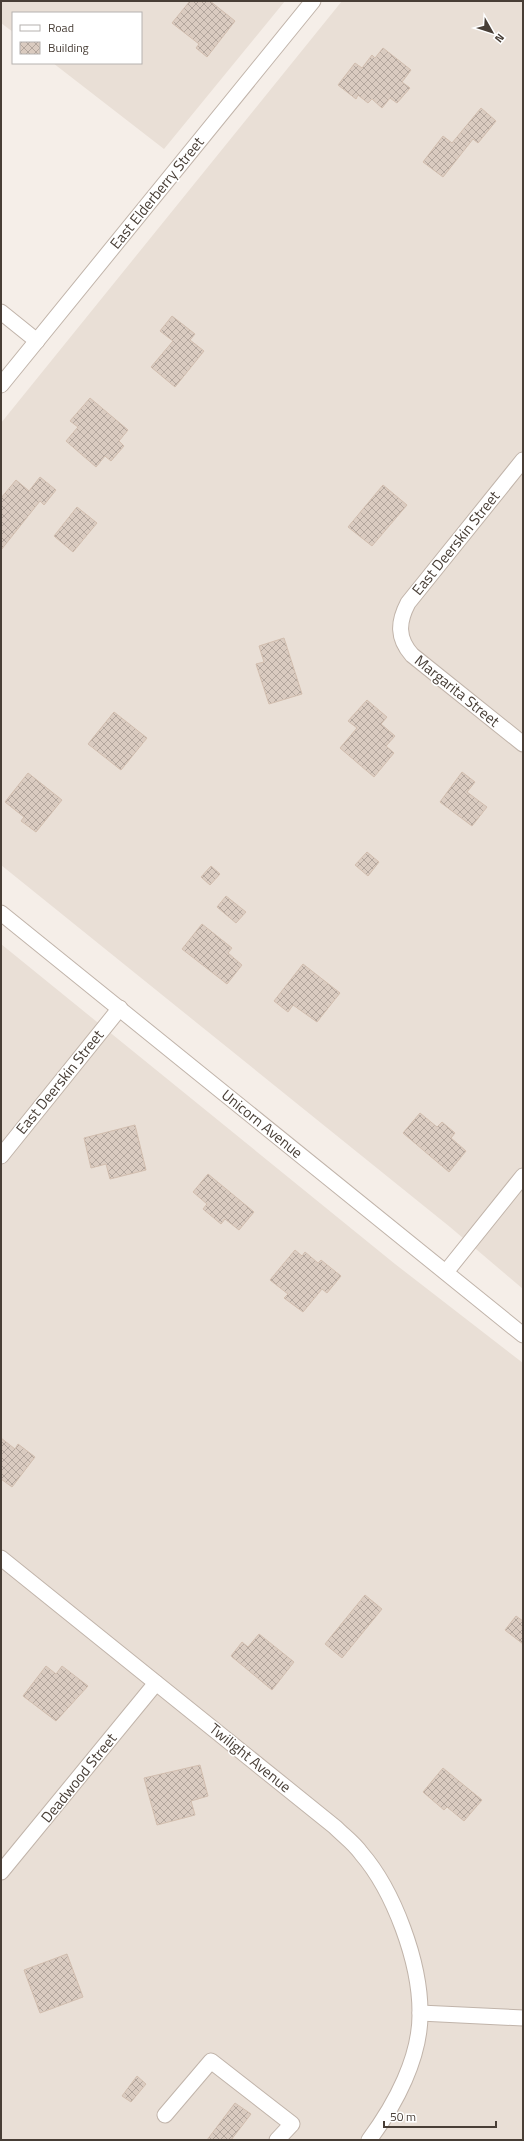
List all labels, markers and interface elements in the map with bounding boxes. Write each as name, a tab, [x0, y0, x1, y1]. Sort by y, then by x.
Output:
legend	[12, 12, 142, 64]
north arrow	[472, 12, 512, 52]
text: Road	[48, 18, 74, 37]
text: N	[491, 30, 508, 46]
text: Building	[48, 38, 89, 57]
street label: East Elderberry Street	[104, 131, 210, 254]
street label: East Deerskin Street	[406, 485, 506, 600]
street label: Margarita Street	[410, 649, 505, 733]
street label: East Deerskin Street	[10, 1024, 110, 1139]
street label: Unicorn Avenue	[217, 1084, 308, 1164]
street label: Twilight Avenue	[204, 1717, 296, 1798]
street label: Deadwood Street	[35, 1727, 123, 1828]
scale bar	[384, 2103, 496, 2129]
text: 50 m	[390, 2107, 416, 2126]

